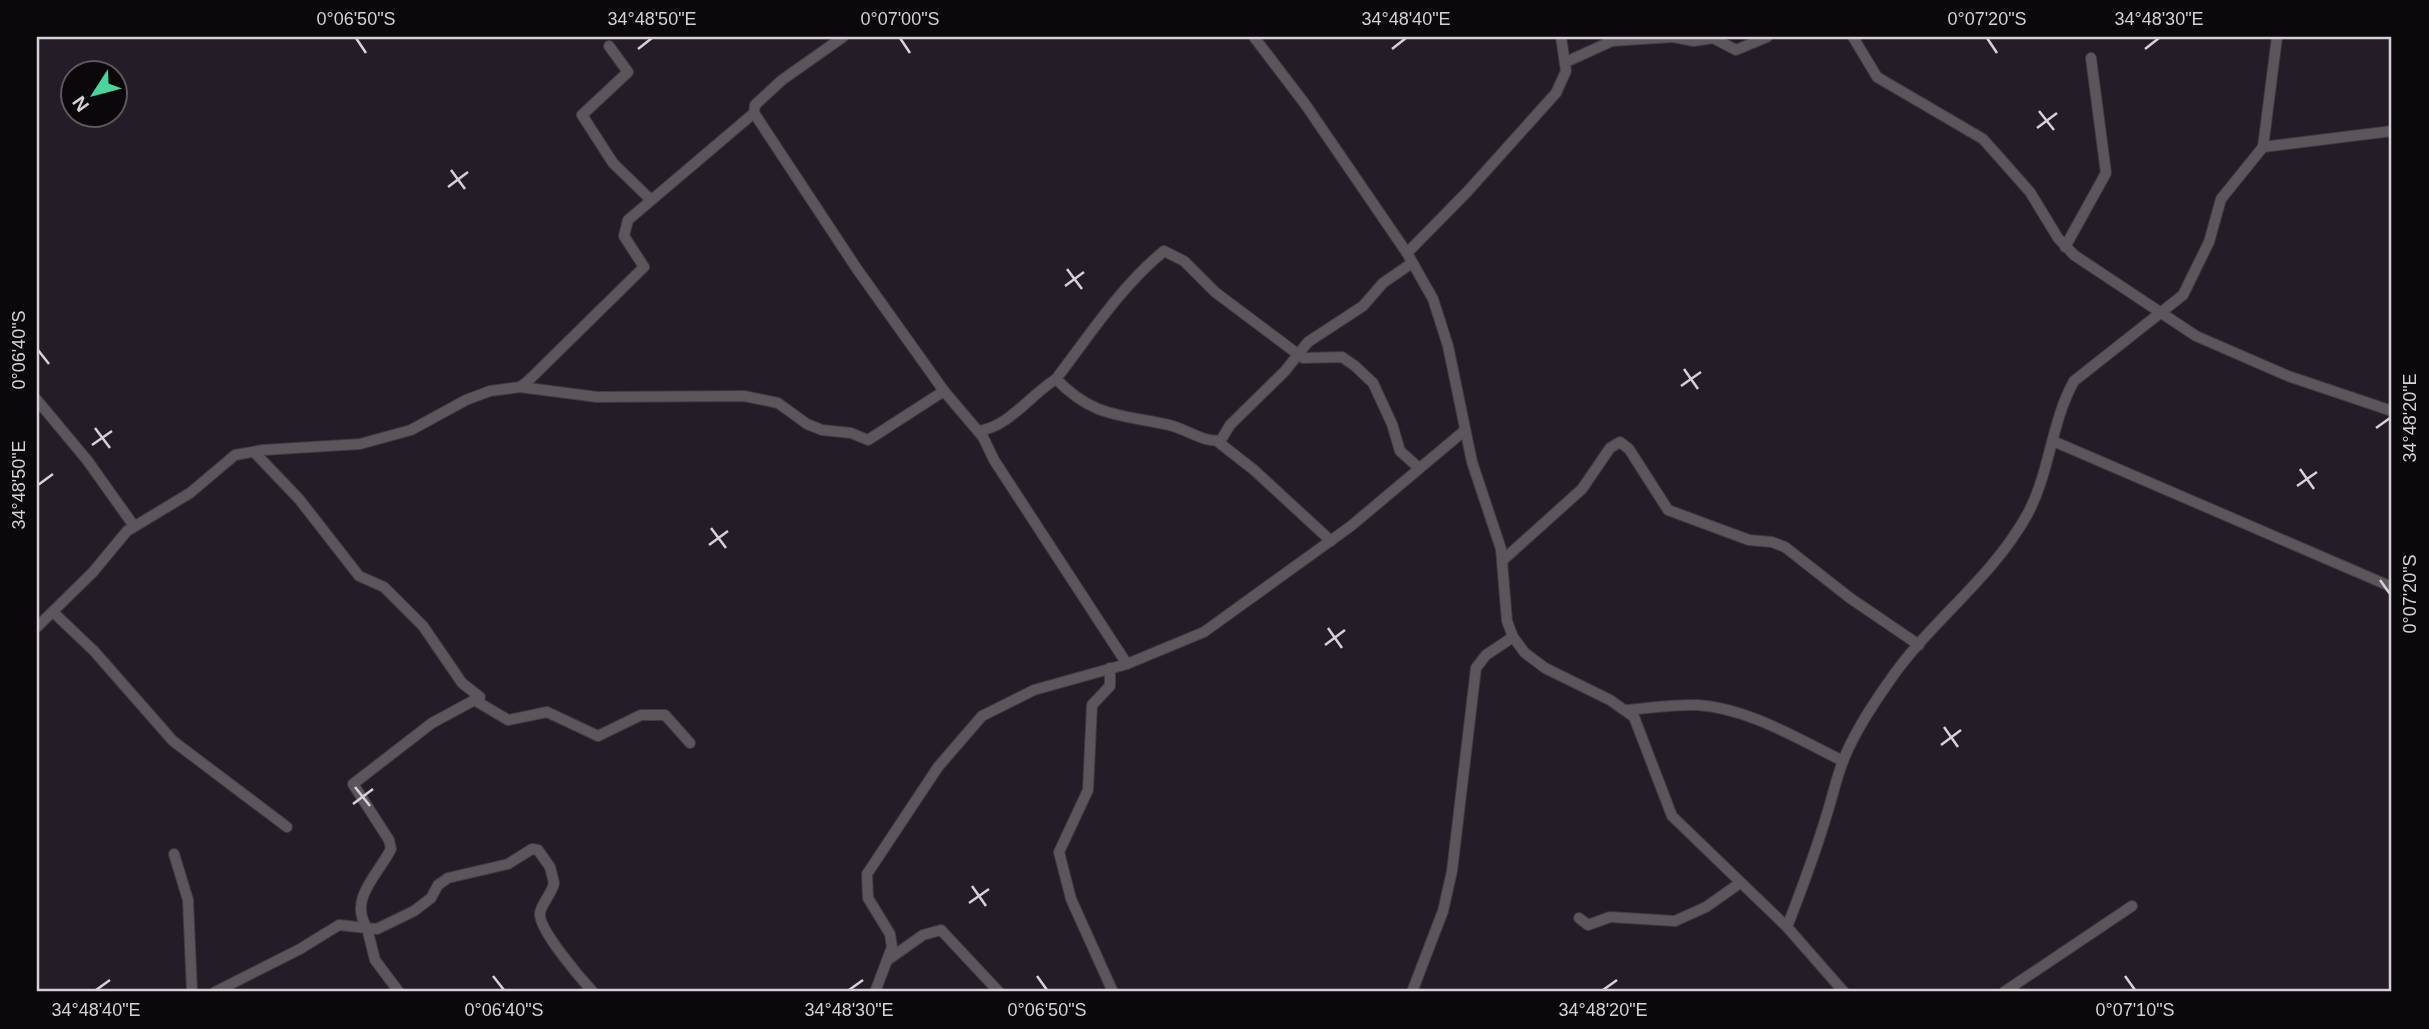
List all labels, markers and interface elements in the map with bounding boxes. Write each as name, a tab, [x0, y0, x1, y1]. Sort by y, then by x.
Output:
text: 0°06'50"S	[316, 9, 396, 29]
text: 34°48'50"E	[607, 9, 697, 29]
text: 0°07'00"S	[860, 9, 940, 29]
text: 34°48'40"E	[1361, 9, 1451, 29]
text: 0°07'20"S	[1947, 9, 2027, 29]
text: 34°48'30"E	[2114, 9, 2204, 29]
north arrow	[60, 60, 130, 130]
text: N	[68, 92, 93, 115]
text: 0°06'40"S	[9, 310, 29, 390]
text: 34°48'20"E	[2400, 373, 2420, 463]
text: 34°48'50"E	[9, 440, 29, 530]
text: 0°07'20"S	[2400, 554, 2420, 634]
text: 34°48'40"E	[51, 1000, 141, 1020]
text: 0°06'40"S	[464, 1000, 544, 1020]
text: 34°48'30"E	[804, 1000, 894, 1020]
text: 0°06'50"S	[1007, 1000, 1087, 1020]
text: 34°48'20"E	[1558, 1000, 1648, 1020]
text: 0°07'10"S	[2095, 1000, 2175, 1020]

